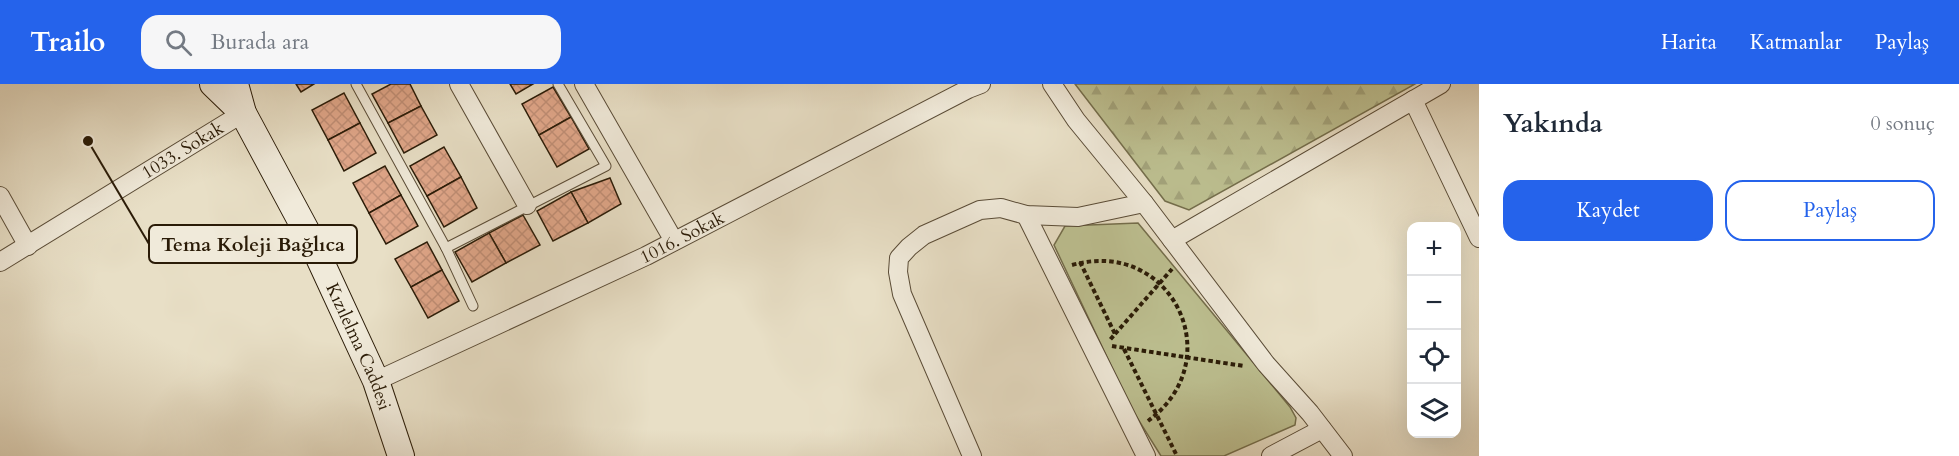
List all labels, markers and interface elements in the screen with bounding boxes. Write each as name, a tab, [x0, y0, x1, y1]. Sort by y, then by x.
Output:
search box	[141, 15, 561, 69]
text: Trailo	[30, 23, 105, 61]
icon: search	[162, 26, 195, 59]
text: Burada ara	[210, 27, 309, 57]
text: Harita	[1661, 28, 1717, 57]
text: Katmanlar	[1750, 28, 1842, 57]
text: Paylaş	[1875, 28, 1929, 57]
text: Yakında	[1503, 106, 1603, 141]
text: 0 sonuç	[1870, 110, 1935, 137]
street label: 1033. Sokak	[137, 115, 229, 185]
button: Kaydet	[1503, 180, 1713, 241]
button: Paylaş	[1725, 180, 1935, 241]
street label: 1016. Sokak	[636, 205, 729, 270]
map controls	[1407, 222, 1461, 438]
button: +	[1407, 222, 1461, 276]
callout: Tema Koleji Bağlıca	[149, 225, 357, 263]
text: Tema Koleji Bağlıca	[161, 231, 345, 258]
button: −	[1407, 276, 1461, 330]
street label: Kızılelma Caddesi	[320, 279, 397, 413]
button: locate	[1407, 330, 1461, 384]
button: layers	[1407, 384, 1461, 438]

